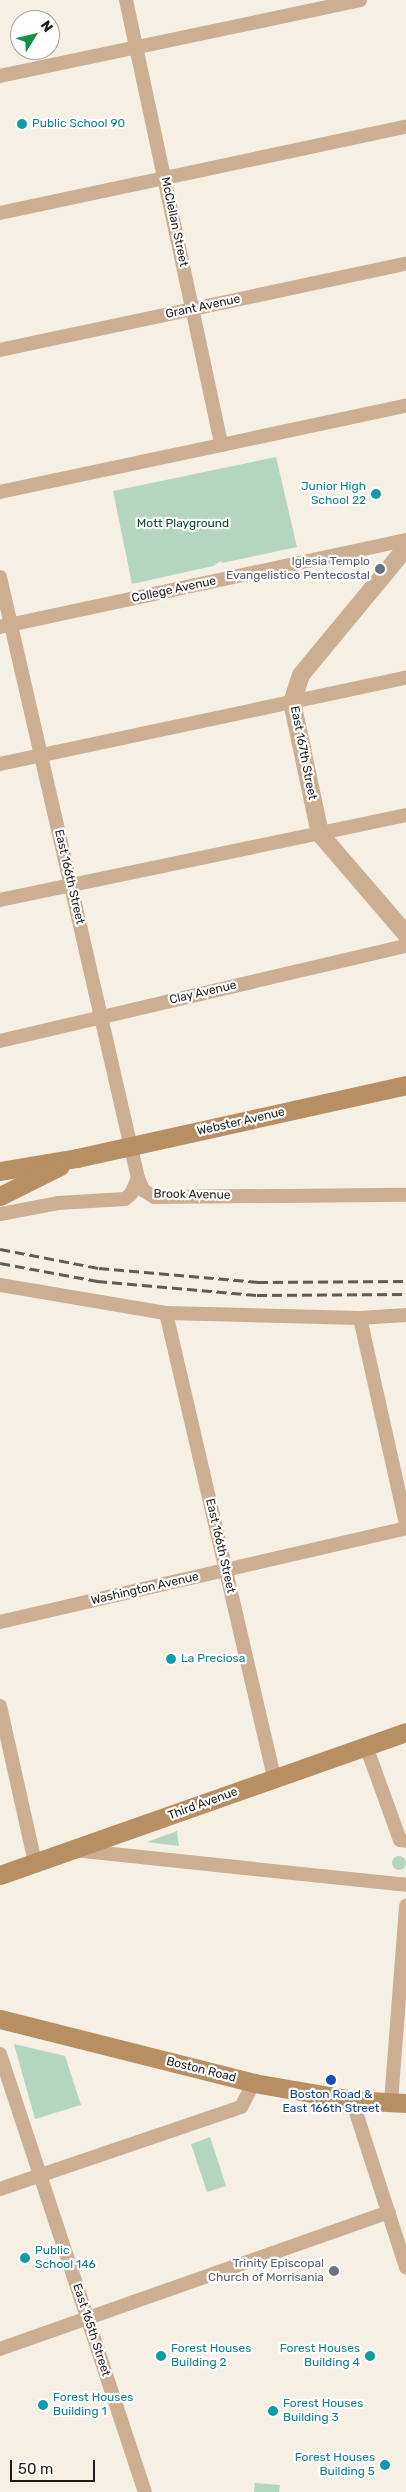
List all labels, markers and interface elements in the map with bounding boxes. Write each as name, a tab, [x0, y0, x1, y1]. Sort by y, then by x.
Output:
north arrow	[10, 10, 60, 60]
text: N	[37, 17, 57, 36]
place label: Public School 90	[32, 117, 125, 131]
marker: Public School 90	[16, 118, 28, 130]
street label: McClellan Street	[157, 176, 191, 268]
street label: Grant Avenue	[164, 292, 242, 322]
place label: Junior High School 22	[301, 480, 366, 508]
marker: Junior High School 22	[370, 488, 382, 500]
park label: Mott Playground	[137, 517, 229, 531]
place label: Iglesia Templo Evangelistico Pentecostal	[226, 555, 370, 583]
marker: Iglesia Templo Evangelistico Pentecostal	[374, 563, 386, 575]
street label: College Avenue	[130, 574, 218, 606]
street label: East 167th Street	[287, 705, 319, 801]
street label: East 166th Street	[51, 828, 87, 926]
street label: Clay Avenue	[168, 978, 238, 1008]
street label: Webster Avenue	[195, 1105, 287, 1139]
street label: Brook Avenue	[153, 1187, 231, 1203]
street label: East 166th Street	[202, 1497, 238, 1595]
street label: Washington Avenue	[90, 1570, 200, 1608]
place label: La Preciosa	[181, 1652, 245, 1666]
marker: La Preciosa	[165, 1653, 177, 1665]
street label: Third Avenue	[166, 1785, 240, 1823]
street label: Boston Road	[165, 2054, 237, 2086]
marker: Boston Road & East 166th Street	[325, 2074, 337, 2086]
place label: Boston Road & East 166th Street	[283, 2088, 379, 2116]
place label: Public School 146	[35, 2244, 96, 2272]
marker: Public School 146	[19, 2252, 31, 2264]
place label: Trinity Episcopal Church of Morrisania	[208, 2257, 324, 2285]
marker: Trinity Episcopal Church of Morrisania	[328, 2265, 340, 2277]
street label: East 165th Street	[69, 2282, 113, 2378]
place label: Forest Houses Building 2	[171, 2342, 251, 2370]
place label: Forest Houses Building 4	[280, 2342, 360, 2370]
marker: Forest Houses Building 2	[155, 2350, 167, 2362]
marker: Forest Houses Building 4	[364, 2350, 376, 2362]
place label: Forest Houses Building 1	[53, 2391, 133, 2419]
place label: Forest Houses Building 3	[283, 2397, 363, 2425]
marker: Forest Houses Building 1	[37, 2399, 49, 2411]
marker: Forest Houses Building 3	[267, 2405, 279, 2417]
scale bar	[12, 2450, 98, 2482]
place label: Forest Houses Building 5	[295, 2451, 375, 2479]
marker: Forest Houses Building 5	[379, 2459, 391, 2471]
text: 50 m	[18, 2460, 53, 2478]

